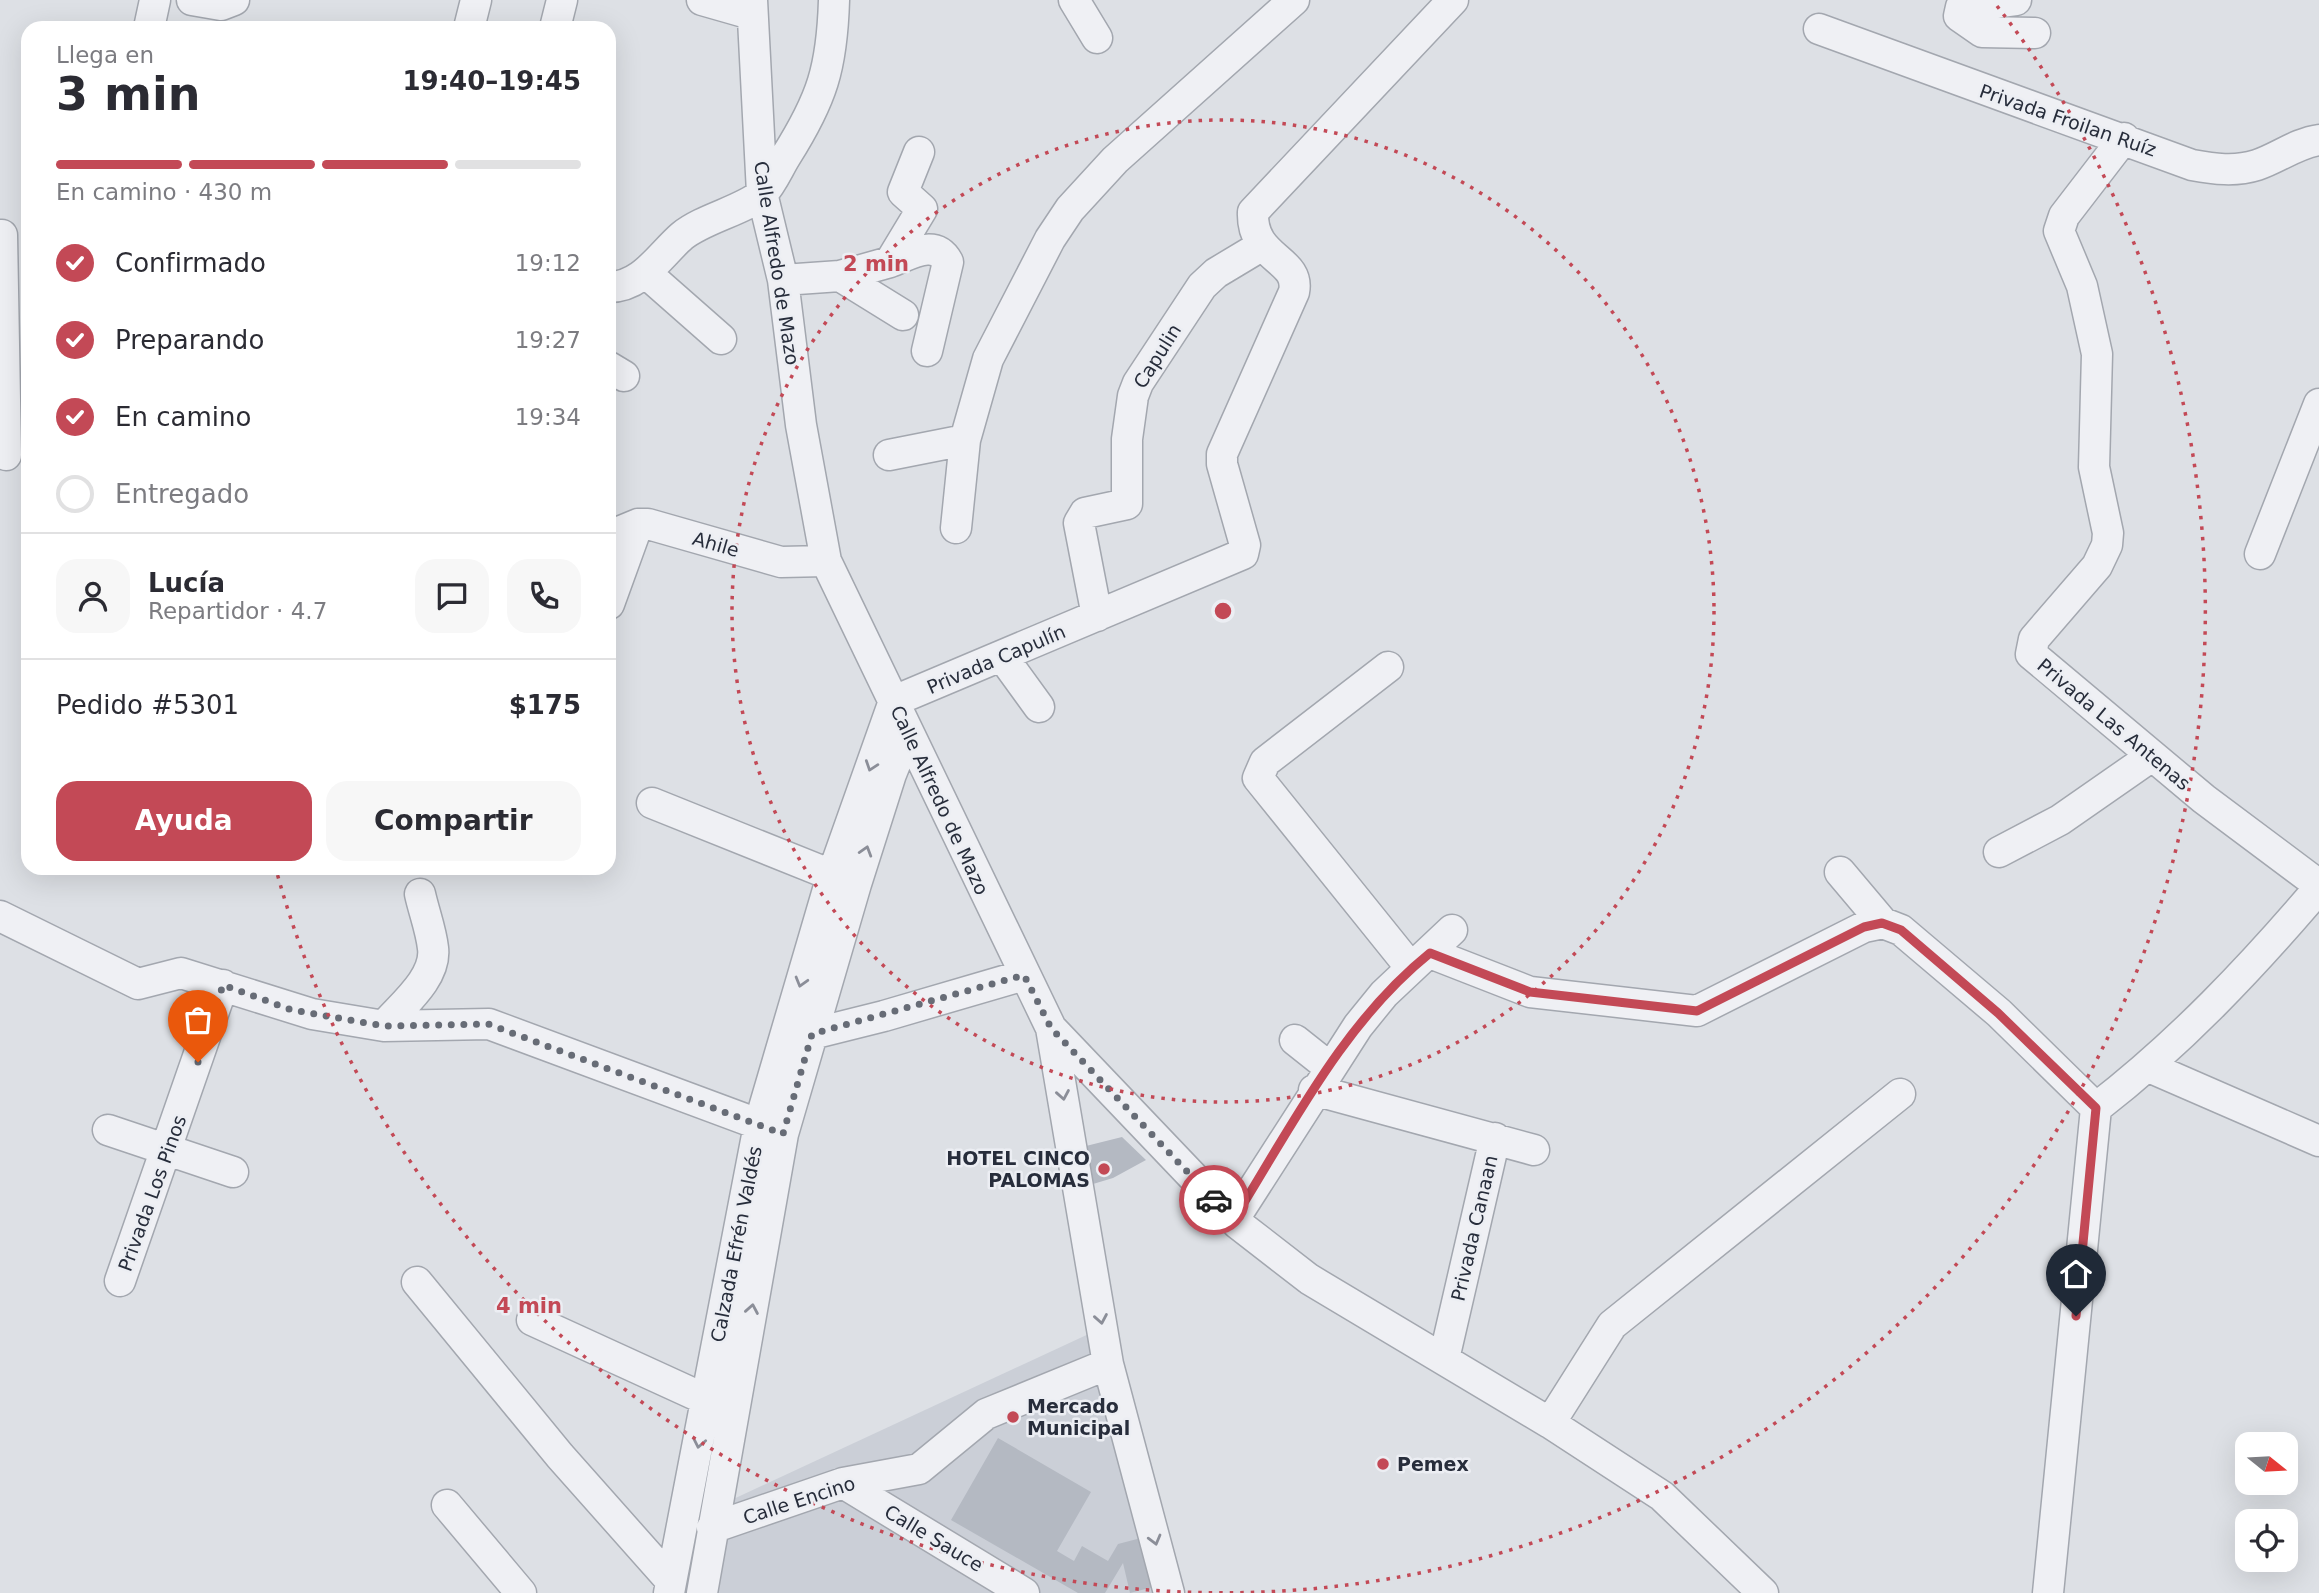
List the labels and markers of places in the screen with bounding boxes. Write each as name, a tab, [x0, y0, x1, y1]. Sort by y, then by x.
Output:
centre of rings	[1211, 599, 1235, 623]
pin	[168, 990, 228, 1062]
place label: HOTEL CINCO PALOMAS	[946, 1147, 1090, 1191]
marker: HOTEL CINCO PALOMAS	[1096, 1161, 1112, 1177]
pin	[2046, 1244, 2106, 1316]
place label: Mercado Municipal	[1027, 1395, 1130, 1439]
marker: Mercado Municipal	[1005, 1409, 1021, 1425]
place label: Pemex	[1397, 1453, 1469, 1475]
marker: Pemex	[1375, 1456, 1391, 1472]

